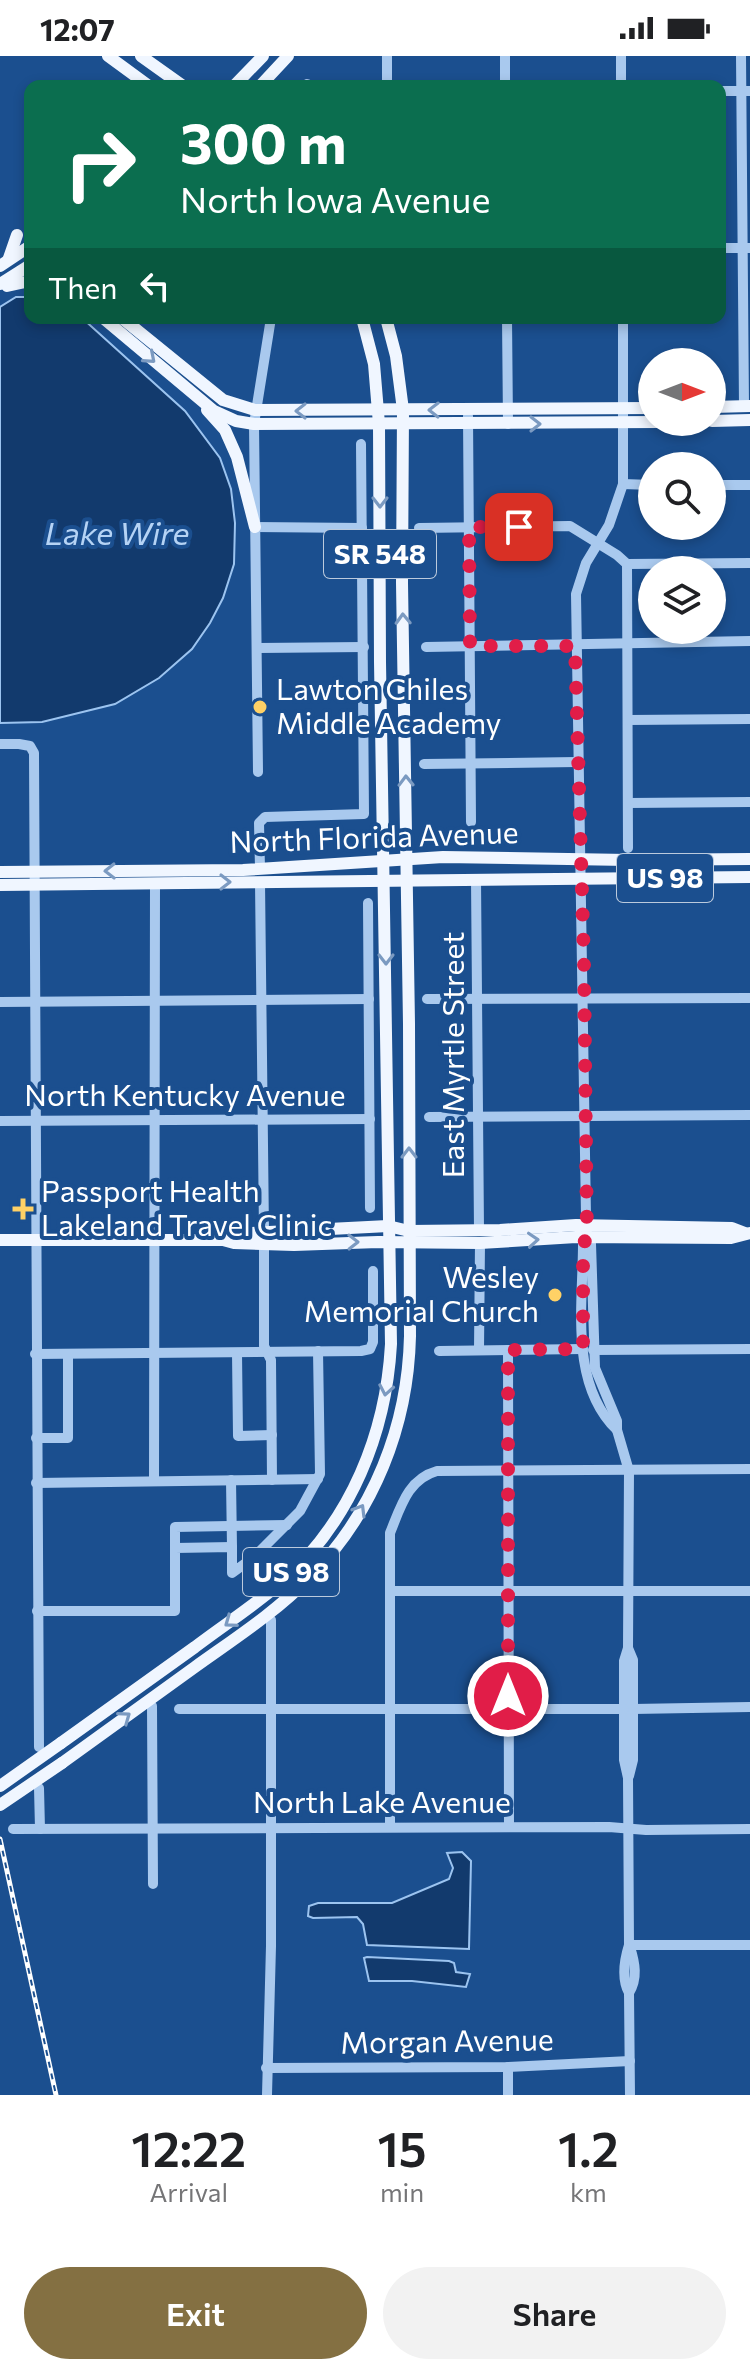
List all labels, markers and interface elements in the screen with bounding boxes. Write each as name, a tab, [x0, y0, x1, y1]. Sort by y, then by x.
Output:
text: 12:07	[40, 10, 115, 47]
text: 300 m	[180, 107, 347, 176]
icon: right	[48, 112, 152, 216]
text: North Iowa Avenue	[180, 176, 490, 220]
icon: left	[133, 264, 177, 308]
text: Then	[48, 268, 117, 305]
north arrow	[638, 348, 726, 436]
map controls	[638, 348, 726, 644]
one-way arrow	[141, 349, 155, 363]
one-way arrow	[427, 401, 440, 419]
one-way arrow	[294, 402, 307, 420]
one-way arrow	[529, 415, 542, 433]
button: search	[638, 452, 726, 540]
pin	[485, 493, 553, 561]
one-way arrow	[371, 496, 388, 509]
icon: arrive	[497, 505, 541, 549]
water label: Lake Wire	[45, 512, 189, 552]
road number: SR 548	[324, 530, 436, 578]
button: layers	[638, 556, 726, 644]
one-way arrow	[395, 612, 412, 625]
place label: Lawton Chiles Middle Academy	[276, 669, 501, 740]
marker: Lawton Chiles Middle Academy	[251, 698, 269, 716]
one-way arrow	[397, 774, 415, 787]
street label: North Florida Avenue	[229, 812, 519, 859]
road number: US 98	[617, 854, 713, 902]
one-way arrow	[103, 862, 116, 880]
one-way arrow	[219, 873, 232, 891]
street label: East Myrtle Street	[433, 932, 470, 1178]
one-way arrow	[377, 953, 395, 966]
street label: North Kentucky Avenue	[24, 1075, 346, 1112]
one-way arrow	[400, 1146, 418, 1159]
place label: Passport Health Lakeland Travel Clinic	[41, 1171, 332, 1242]
marker: Passport Health Lakeland Travel Clinic	[12, 1198, 34, 1220]
one-way arrow	[527, 1232, 540, 1249]
one-way arrow	[347, 1233, 360, 1251]
place label: Wesley Memorial Church	[304, 1257, 539, 1328]
marker: Wesley Memorial Church	[546, 1286, 564, 1304]
one-way arrow	[379, 1384, 396, 1397]
one-way arrow	[350, 1504, 366, 1519]
road number: US 98	[243, 1548, 339, 1596]
one-way arrow	[224, 1612, 238, 1626]
position arrow	[466, 1654, 550, 1738]
one-way arrow	[116, 1712, 131, 1727]
street label: North Lake Avenue	[253, 1782, 511, 1819]
street label: Morgan Avenue	[340, 2019, 554, 2060]
text: 12:22	[131, 2118, 246, 2177]
text: 15	[377, 2118, 427, 2177]
text: 1.2	[558, 2118, 619, 2177]
text: Arrival	[149, 2176, 228, 2207]
text: min	[380, 2176, 424, 2207]
text: km	[570, 2176, 607, 2207]
button: Exit	[24, 2267, 367, 2359]
button: Share	[383, 2267, 726, 2359]

